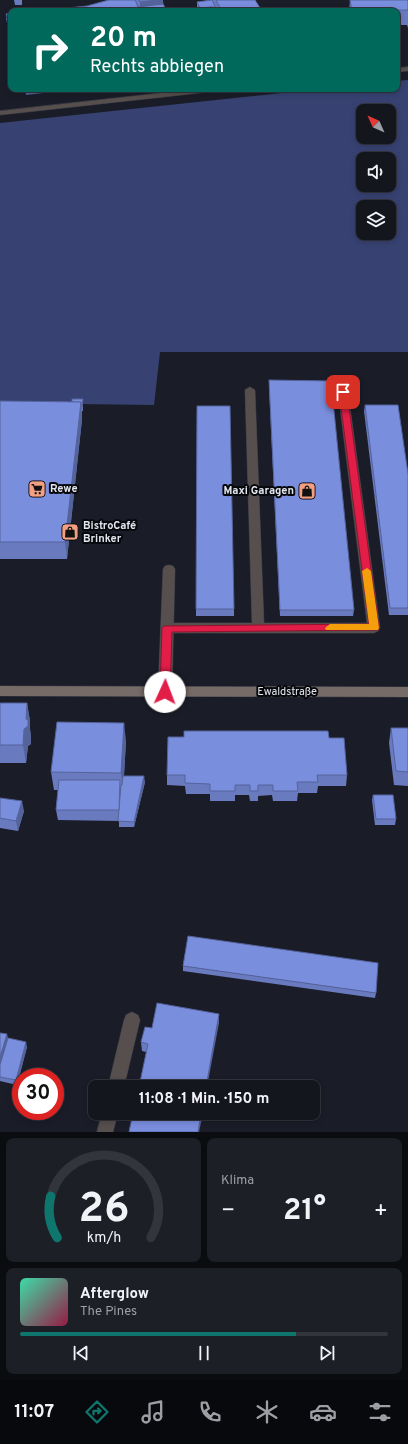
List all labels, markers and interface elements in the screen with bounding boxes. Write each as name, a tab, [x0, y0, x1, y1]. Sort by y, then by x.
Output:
text: 20 m	[90, 21, 157, 57]
icon: right	[24, 24, 76, 76]
text: Rechts abbiegen	[90, 56, 224, 79]
north arrow	[356, 104, 396, 144]
map controls	[356, 104, 396, 240]
button: sound	[356, 152, 396, 192]
button: layers	[356, 200, 396, 240]
pin	[326, 375, 360, 409]
icon: arrive	[332, 381, 354, 403]
supermarket icon: Rewe	[27, 479, 47, 499]
shop icon: Maxi Garagen	[297, 481, 317, 501]
place label: Rewe	[50, 482, 78, 496]
place label: Maxi Garagen	[223, 484, 294, 498]
place label: BistroCafé Brinker	[83, 519, 136, 546]
shop icon: BistroCafé Brinker	[60, 522, 80, 542]
position arrow	[144, 671, 186, 713]
street label: Ewaldstraße	[257, 685, 317, 699]
speed limit sign: 30	[12, 1068, 64, 1120]
text: 11:08 · 1 Min. · 150 m	[139, 1090, 269, 1109]
text: Klima	[221, 1173, 254, 1189]
text: 26	[78, 1184, 129, 1237]
text: 21°	[283, 1193, 326, 1230]
text: −	[221, 1198, 235, 1225]
text: +	[374, 1198, 388, 1225]
text: km/h	[86, 1229, 121, 1247]
text: Afterglow	[80, 1285, 149, 1304]
text: The Pines	[80, 1304, 137, 1320]
icon: previous	[70, 1342, 92, 1364]
icon: pause	[193, 1342, 215, 1364]
icon: next	[316, 1342, 338, 1364]
icon: directions	[83, 1398, 111, 1426]
icon: music	[139, 1398, 167, 1426]
icon: phone	[196, 1398, 224, 1426]
icon: climate	[253, 1398, 281, 1426]
icon: car	[309, 1398, 337, 1426]
icon: filters	[366, 1398, 394, 1426]
text: 11:07	[14, 1401, 54, 1424]

